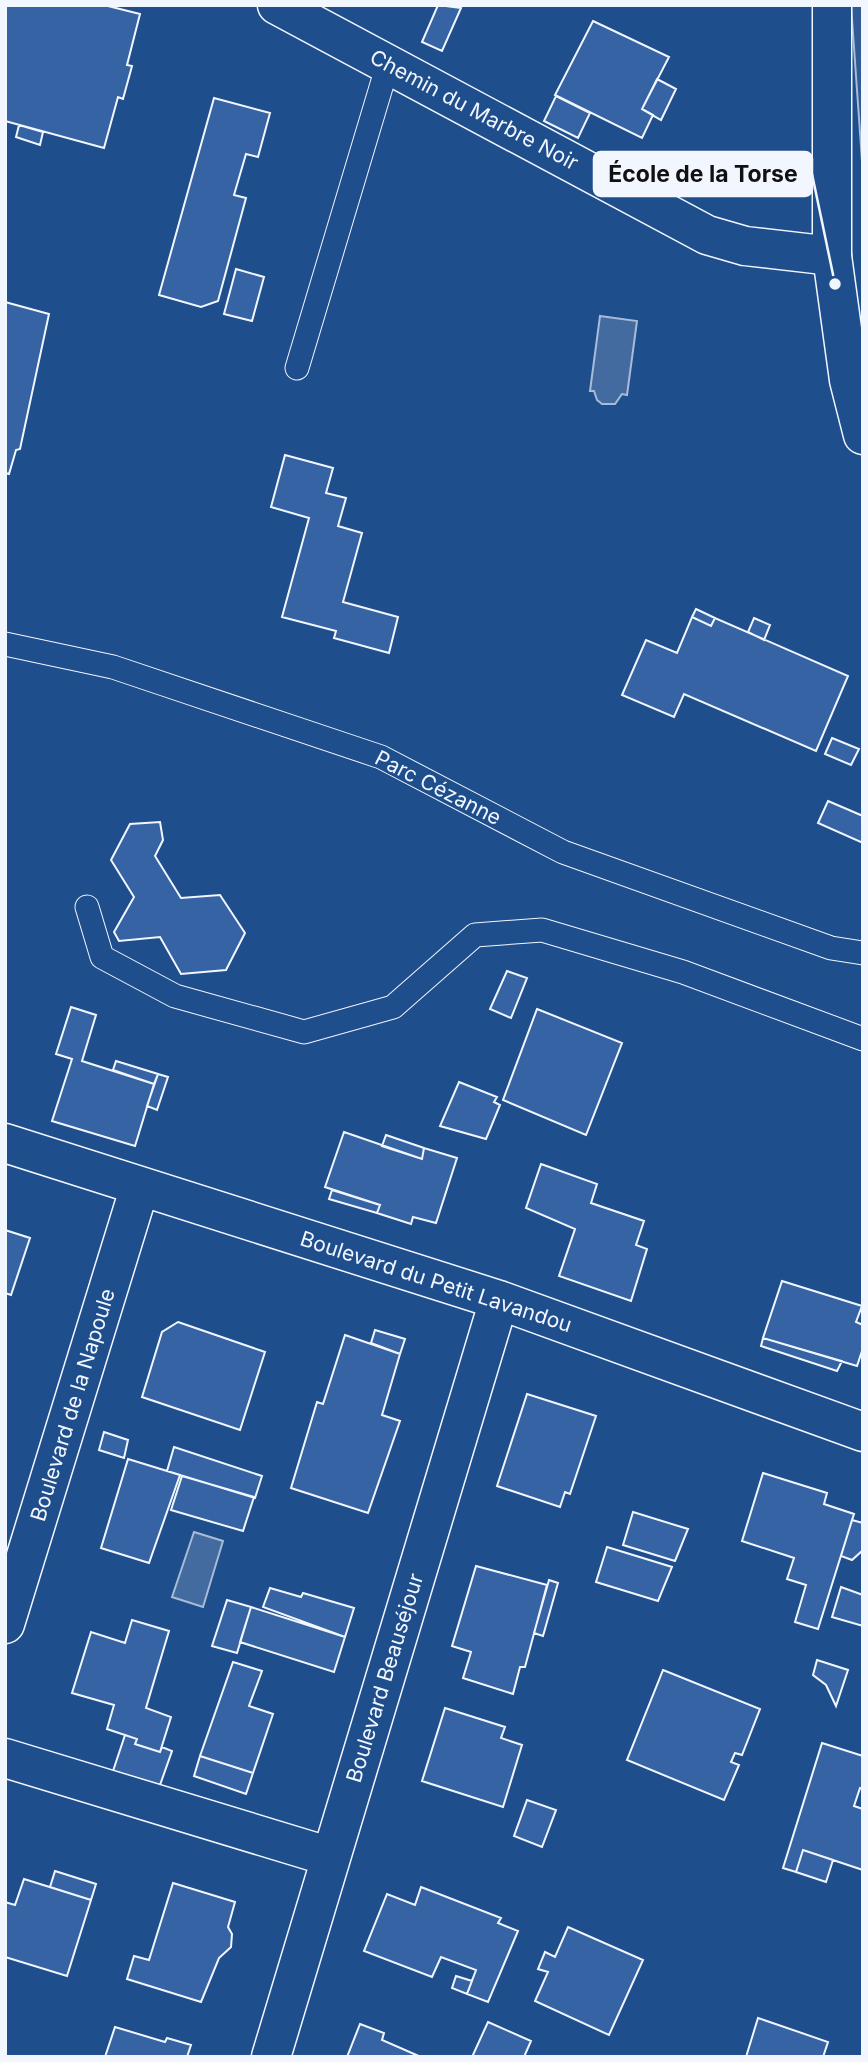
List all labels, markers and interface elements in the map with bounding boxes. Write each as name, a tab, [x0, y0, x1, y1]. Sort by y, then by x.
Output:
street label: Chemin du Marbre Noir	[366, 44, 583, 175]
callout: École de la Torse	[594, 152, 812, 196]
text: École de la Torse	[608, 160, 798, 188]
street label: Parc Cézanne	[371, 745, 506, 830]
street label: Boulevard du Petit Lavandou	[297, 1226, 575, 1337]
street label: Boulevard de la Napoule	[25, 1285, 120, 1524]
street label: Boulevard Beauséjour	[341, 1570, 428, 1785]

